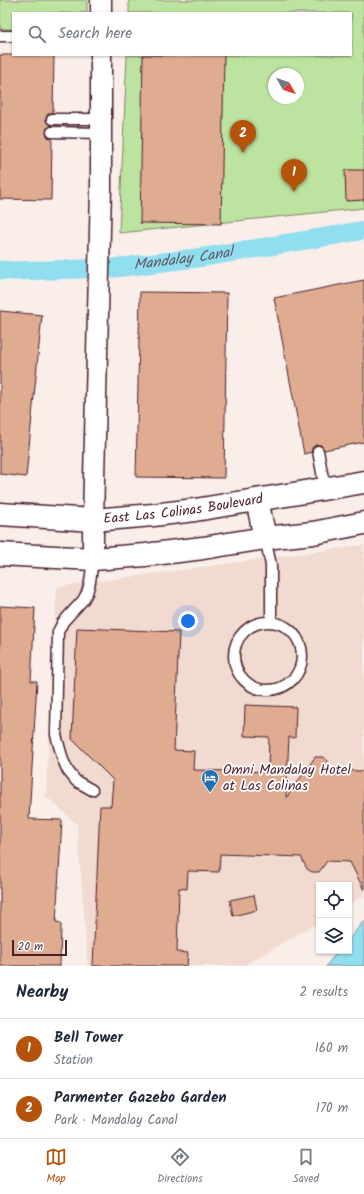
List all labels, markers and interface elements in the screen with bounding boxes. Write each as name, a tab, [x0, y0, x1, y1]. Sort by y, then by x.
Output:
search box	[12, 12, 352, 56]
text: Search here	[58, 22, 132, 46]
icon: search	[26, 23, 48, 45]
north arrow	[268, 68, 304, 104]
pin: 2	[230, 120, 256, 153]
pin: 1	[281, 159, 307, 192]
water label: Mandalay Canal	[132, 240, 238, 277]
street label: East Las Colinas Boulevard	[103, 488, 266, 530]
your location	[178, 611, 198, 631]
place label: Omni Mandalay Hotel at Las Colinas	[223, 759, 351, 797]
hotel icon: Omni Mandalay Hotel at Las Colinas	[200, 768, 220, 793]
map controls	[316, 882, 352, 954]
button: locate	[316, 882, 352, 918]
button: layers	[316, 918, 352, 954]
scale bar	[12, 938, 67, 957]
text: 20 m	[18, 938, 43, 956]
text: Nearby	[16, 979, 68, 1006]
text: 2 results	[300, 982, 348, 1003]
text: Bell Tower	[54, 1026, 123, 1050]
text: 1	[27, 1038, 31, 1059]
text: 160 m	[315, 1038, 348, 1059]
text: Station	[54, 1050, 93, 1071]
text: Parmenter Gazebo Garden	[54, 1086, 227, 1110]
text: 2	[25, 1098, 33, 1119]
text: 170 m	[316, 1098, 348, 1119]
text: Park · Mandalay Canal	[54, 1110, 178, 1131]
tab: Map	[45, 1146, 67, 1188]
tab: Directions	[157, 1146, 203, 1188]
tab: Saved	[293, 1146, 319, 1188]

